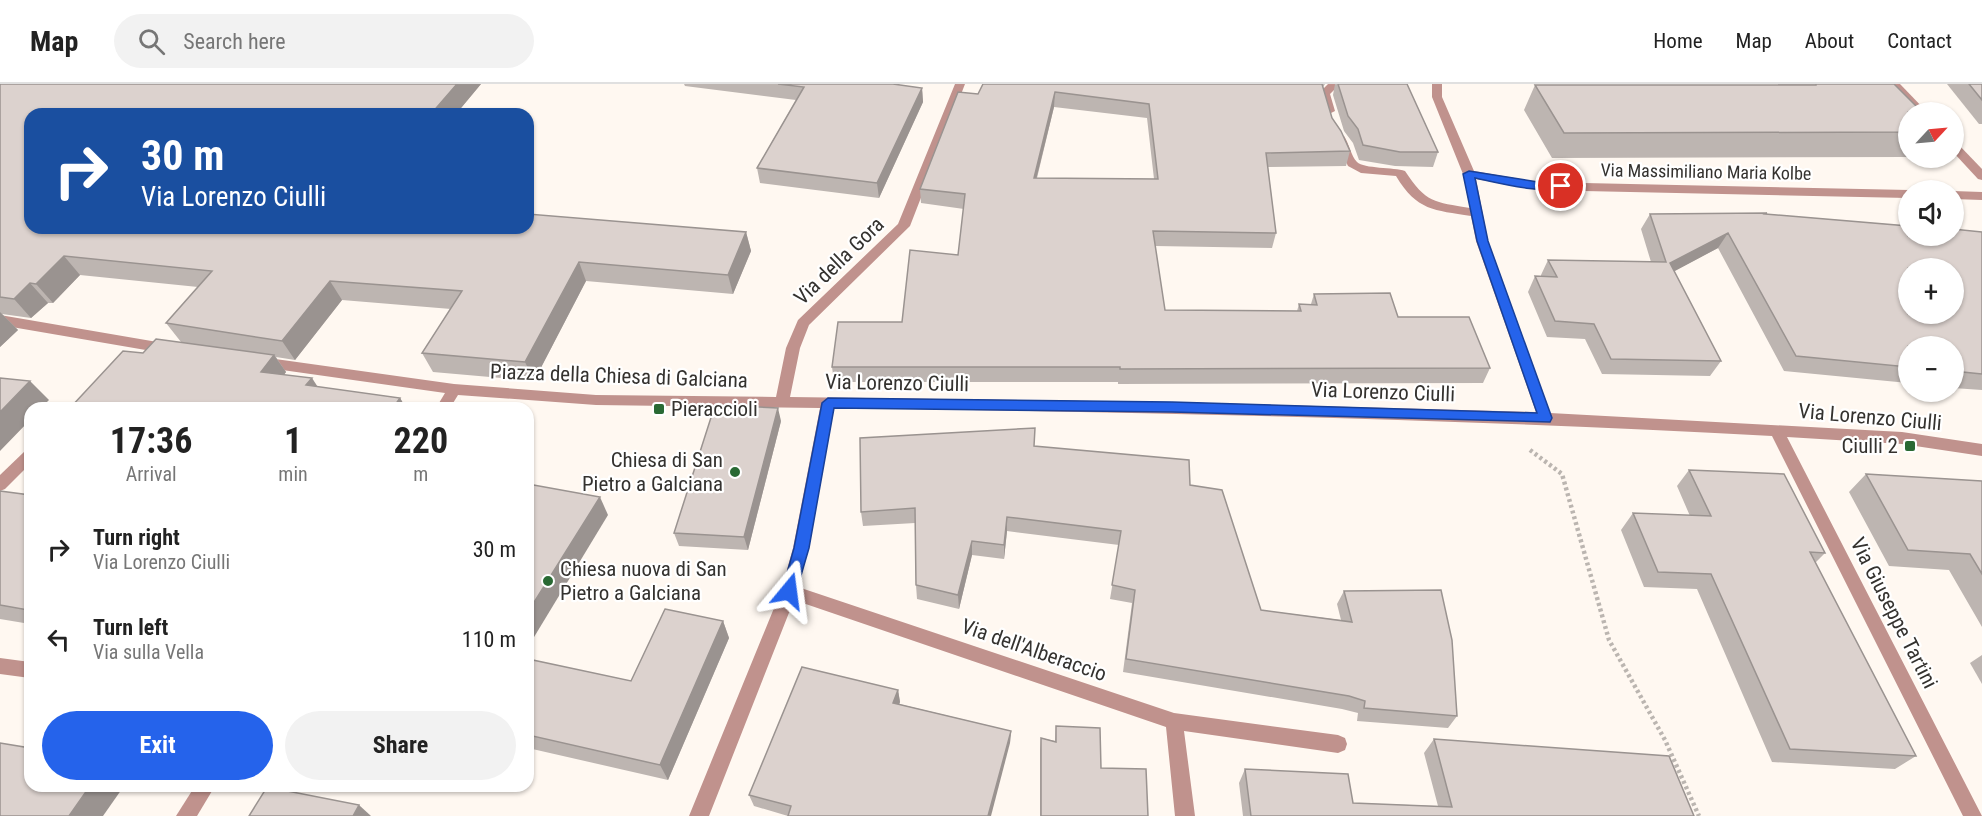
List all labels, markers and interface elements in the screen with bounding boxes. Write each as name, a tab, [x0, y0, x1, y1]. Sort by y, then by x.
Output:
search box	[114, 14, 534, 68]
text: Map	[30, 25, 78, 58]
icon: search	[135, 25, 168, 58]
text: Search here	[183, 29, 286, 54]
text: Home	[1653, 29, 1703, 53]
text: Map	[1736, 29, 1772, 53]
text: About	[1805, 29, 1854, 53]
text: Contact	[1887, 29, 1952, 53]
north arrow	[1898, 102, 1964, 168]
map controls	[1898, 102, 1964, 402]
text: 30 m	[141, 131, 224, 180]
icon: right	[42, 132, 120, 210]
street label: Via Massimiliano Maria Kolbe	[1600, 159, 1812, 184]
pin	[1535, 160, 1586, 211]
icon: arrive	[1544, 169, 1577, 202]
button: sound	[1898, 180, 1964, 246]
text: Via Lorenzo Ciulli	[141, 181, 326, 213]
street label: Via della Gora	[789, 212, 889, 310]
button: +	[1898, 258, 1964, 324]
button: −	[1898, 336, 1964, 402]
street label: Piazza della Chiesa di Galciana	[490, 360, 748, 392]
street label: Via Lorenzo Ciulli	[825, 370, 969, 396]
street label: Via Lorenzo Ciulli	[1311, 377, 1455, 407]
place label: Pieraccioli	[671, 397, 758, 421]
street label: Via Lorenzo Ciulli	[1797, 399, 1943, 435]
marker: Pieraccioli	[652, 402, 666, 416]
text: 17:36	[110, 420, 192, 462]
text: 1	[284, 420, 302, 462]
text: 220	[394, 420, 448, 462]
place label: Ciulli 2	[1841, 434, 1898, 458]
marker: Ciulli 2	[1903, 439, 1917, 453]
place label: Chiesa di San Pietro a Galciana	[582, 448, 723, 496]
text: Arrival	[126, 462, 177, 486]
text: min	[278, 462, 308, 486]
text: m	[413, 462, 428, 486]
marker: Chiesa di San Pietro a Galciana	[728, 465, 742, 479]
text: Turn right	[93, 525, 180, 550]
icon: right	[42, 533, 75, 566]
street label: Via Giuseppe Tartini	[1846, 534, 1942, 692]
text: 30 m	[473, 537, 516, 562]
text: Via Lorenzo Ciulli	[93, 550, 230, 574]
place label: Chiesa nuova di San Pietro a Galciana	[560, 557, 727, 605]
position arrow	[757, 559, 821, 623]
marker: Chiesa nuova di San Pietro a Galciana	[541, 574, 555, 588]
street label: Via dell'Alberaccio	[958, 614, 1110, 686]
text: Turn left	[93, 615, 168, 640]
icon: left	[42, 623, 75, 656]
text: 110 m	[462, 627, 516, 652]
text: Via sulla Vella	[93, 640, 204, 664]
button: Exit	[42, 711, 273, 780]
button: Share	[285, 711, 516, 780]

